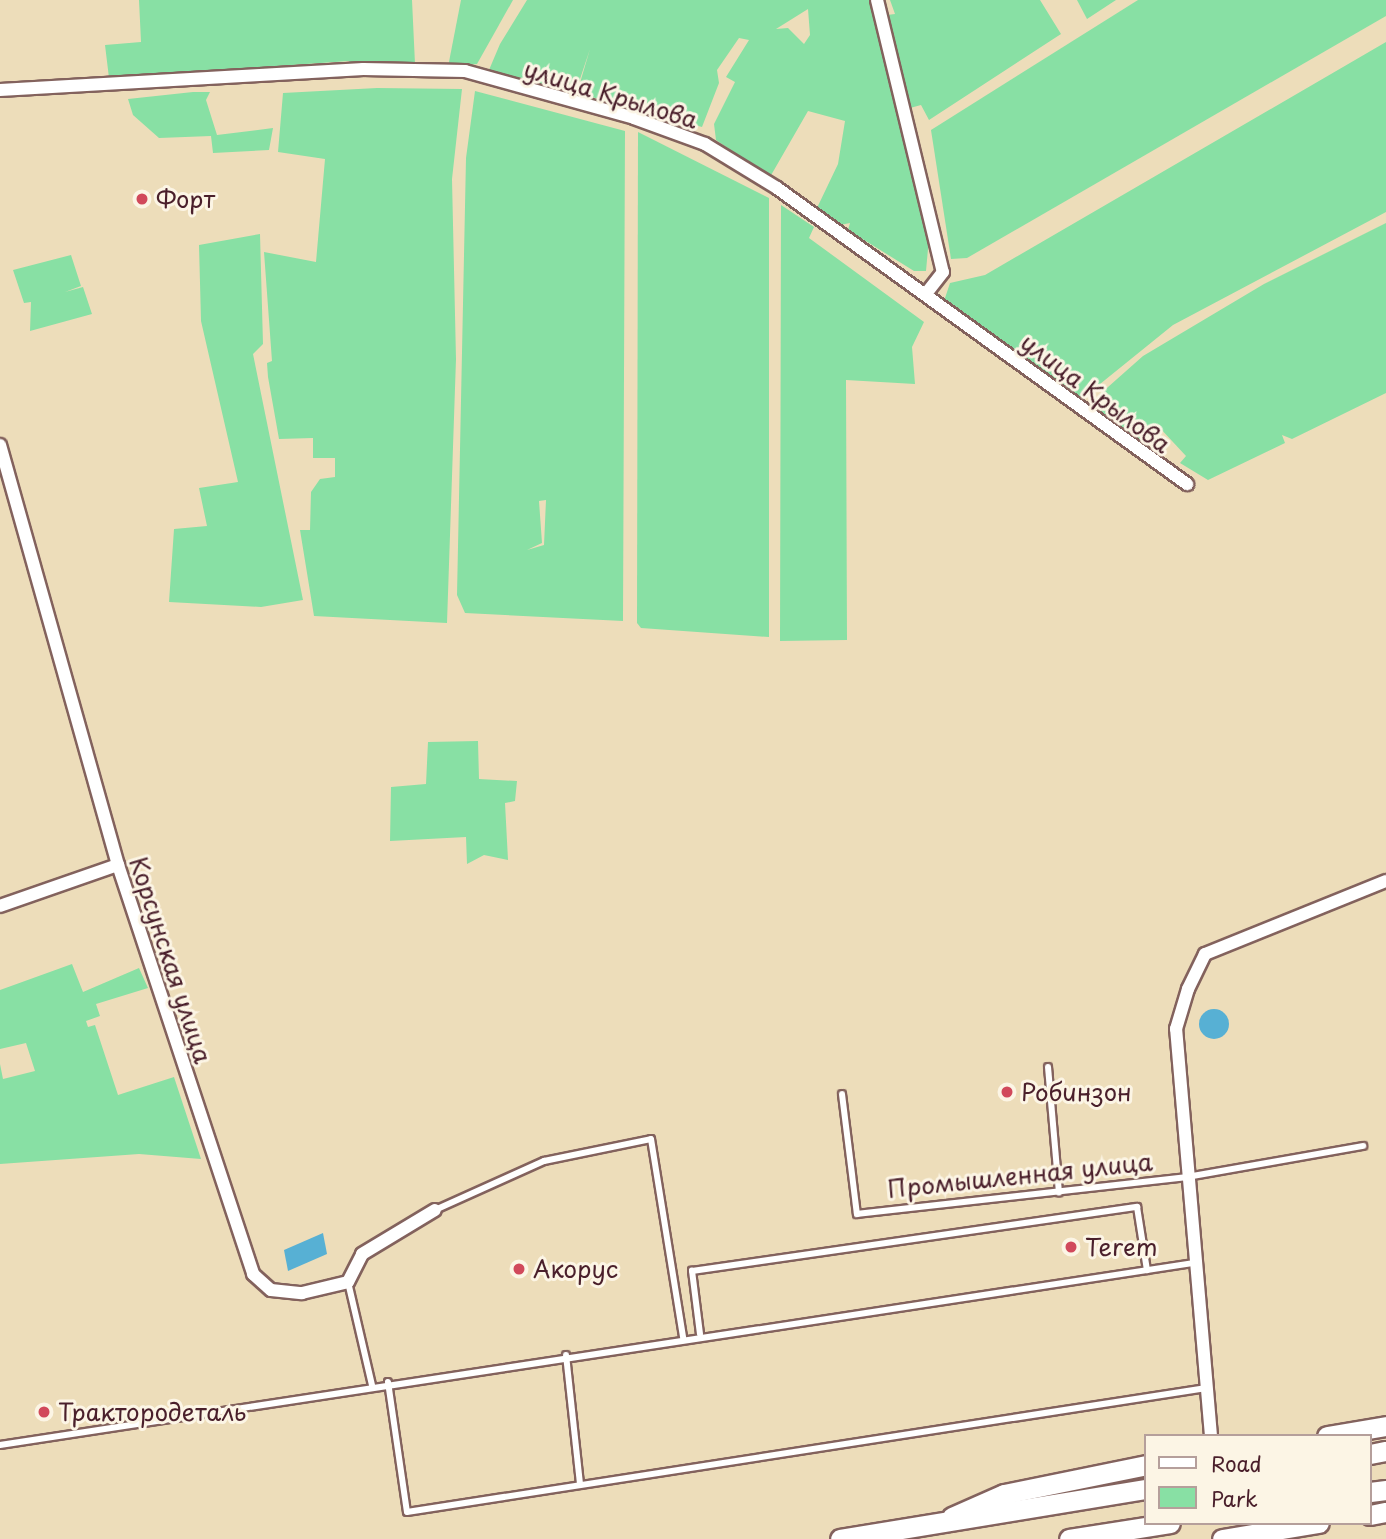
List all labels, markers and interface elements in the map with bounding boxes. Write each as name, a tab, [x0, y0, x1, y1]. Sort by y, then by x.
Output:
street label: улица Крылова	[520, 54, 702, 134]
place label: Форт	[156, 185, 215, 213]
marker: Форт	[134, 191, 150, 207]
street label: улица Крылова	[1015, 327, 1177, 459]
street label: Корсунская улица	[124, 853, 218, 1067]
place label: Робинзон	[1021, 1078, 1131, 1106]
marker: Робинзон	[999, 1084, 1015, 1100]
street label: Промышленная улица	[885, 1147, 1155, 1203]
place label: Terem	[1085, 1233, 1158, 1261]
marker: Terem	[1063, 1239, 1079, 1255]
place label: Акорус	[533, 1255, 618, 1283]
marker: Акорус	[511, 1261, 527, 1277]
place label: Трактородеталь	[58, 1398, 246, 1426]
marker: Трактородеталь	[36, 1404, 52, 1420]
legend	[1144, 1434, 1372, 1525]
text: Road	[1211, 1447, 1262, 1479]
text: Park	[1211, 1482, 1258, 1514]

